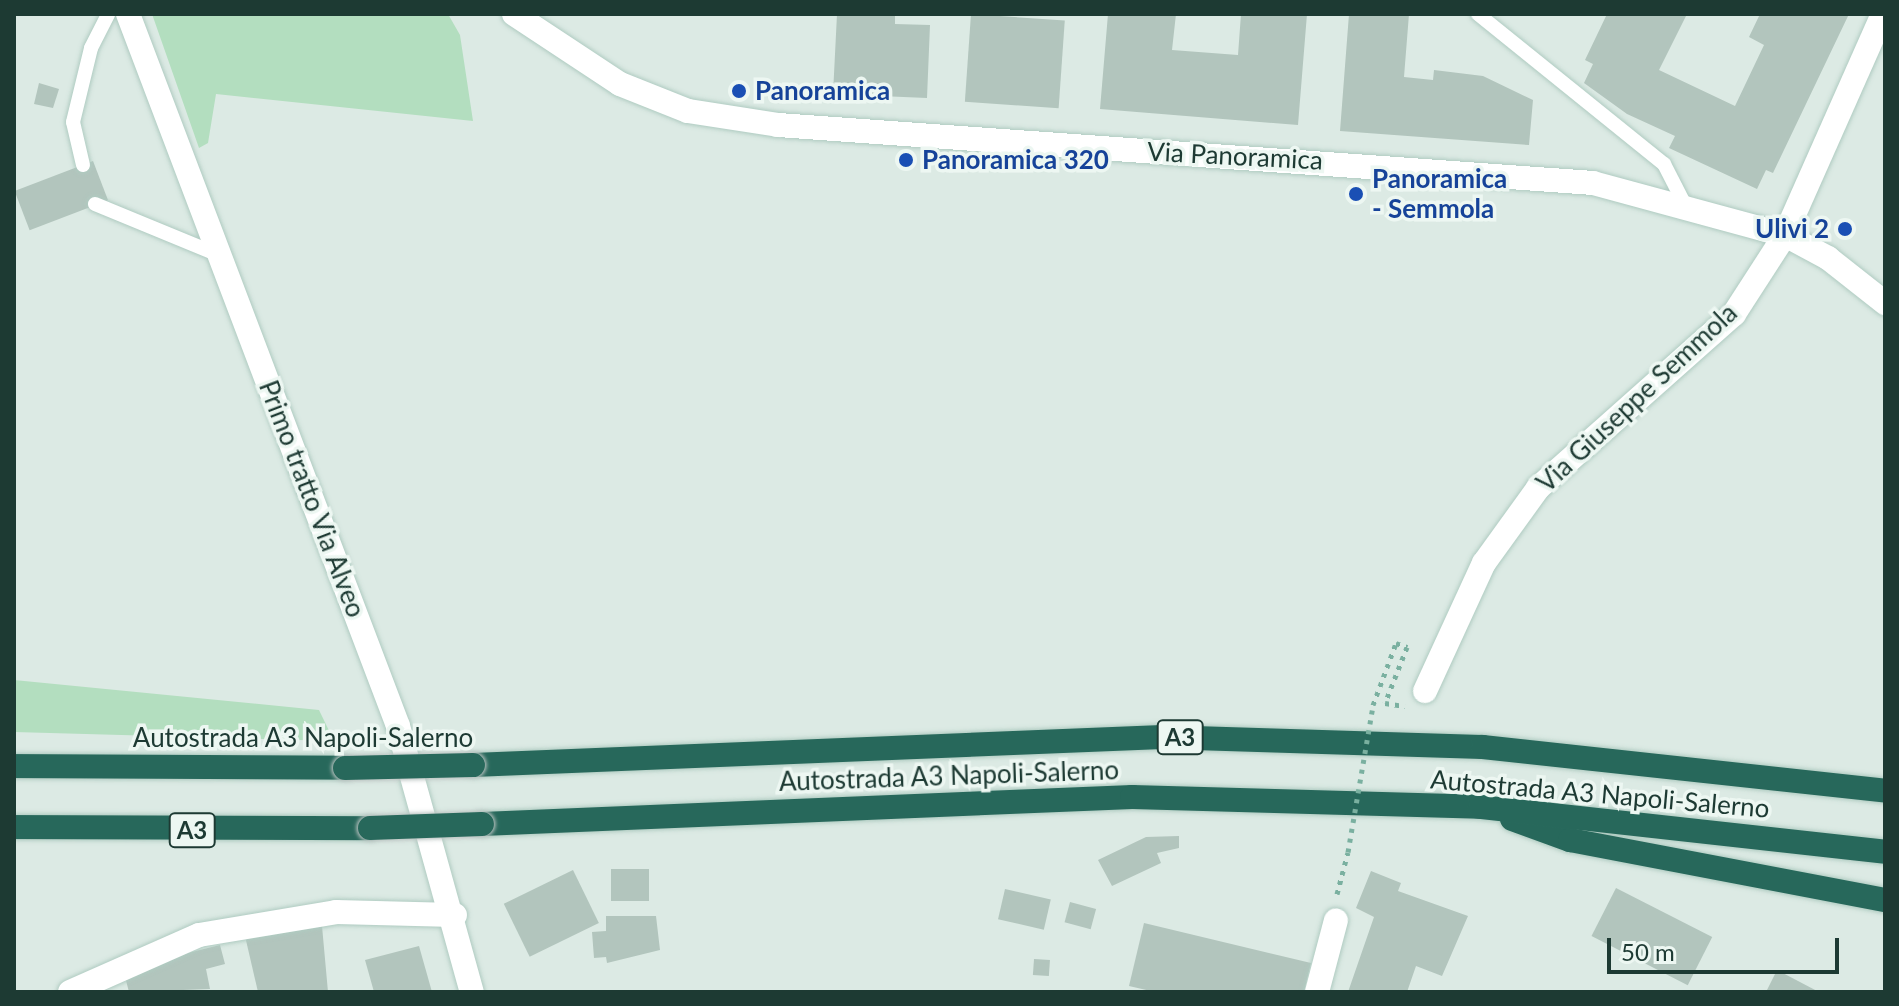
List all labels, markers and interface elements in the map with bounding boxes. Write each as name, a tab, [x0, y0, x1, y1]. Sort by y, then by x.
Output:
place label: Panoramica	[755, 75, 890, 107]
marker: Panoramica	[730, 82, 748, 100]
street label: Via Panoramica	[1146, 136, 1324, 176]
place label: Panoramica 320	[922, 144, 1109, 176]
marker: Panoramica 320	[897, 151, 915, 169]
place label: Panoramica - Semmola	[1372, 163, 1507, 224]
marker: Panoramica - Semmola	[1347, 185, 1365, 203]
place label: Ulivi 2	[1755, 213, 1829, 245]
marker: Ulivi 2	[1836, 220, 1854, 238]
street label: Via Giuseppe Semmola	[1531, 297, 1743, 499]
street label: Primo tratto Via Alveo	[252, 375, 372, 623]
road number: A3	[1156, 717, 1204, 757]
street label: Autostrada A3 Napoli-Salerno	[132, 722, 474, 754]
street label: Autostrada A3 Napoli-Salerno	[778, 754, 1120, 798]
street label: Autostrada A3 Napoli-Salerno	[1429, 764, 1771, 824]
road number: A3	[168, 810, 216, 850]
scale bar	[1611, 922, 1843, 972]
text: 50 m	[1621, 937, 1675, 966]

